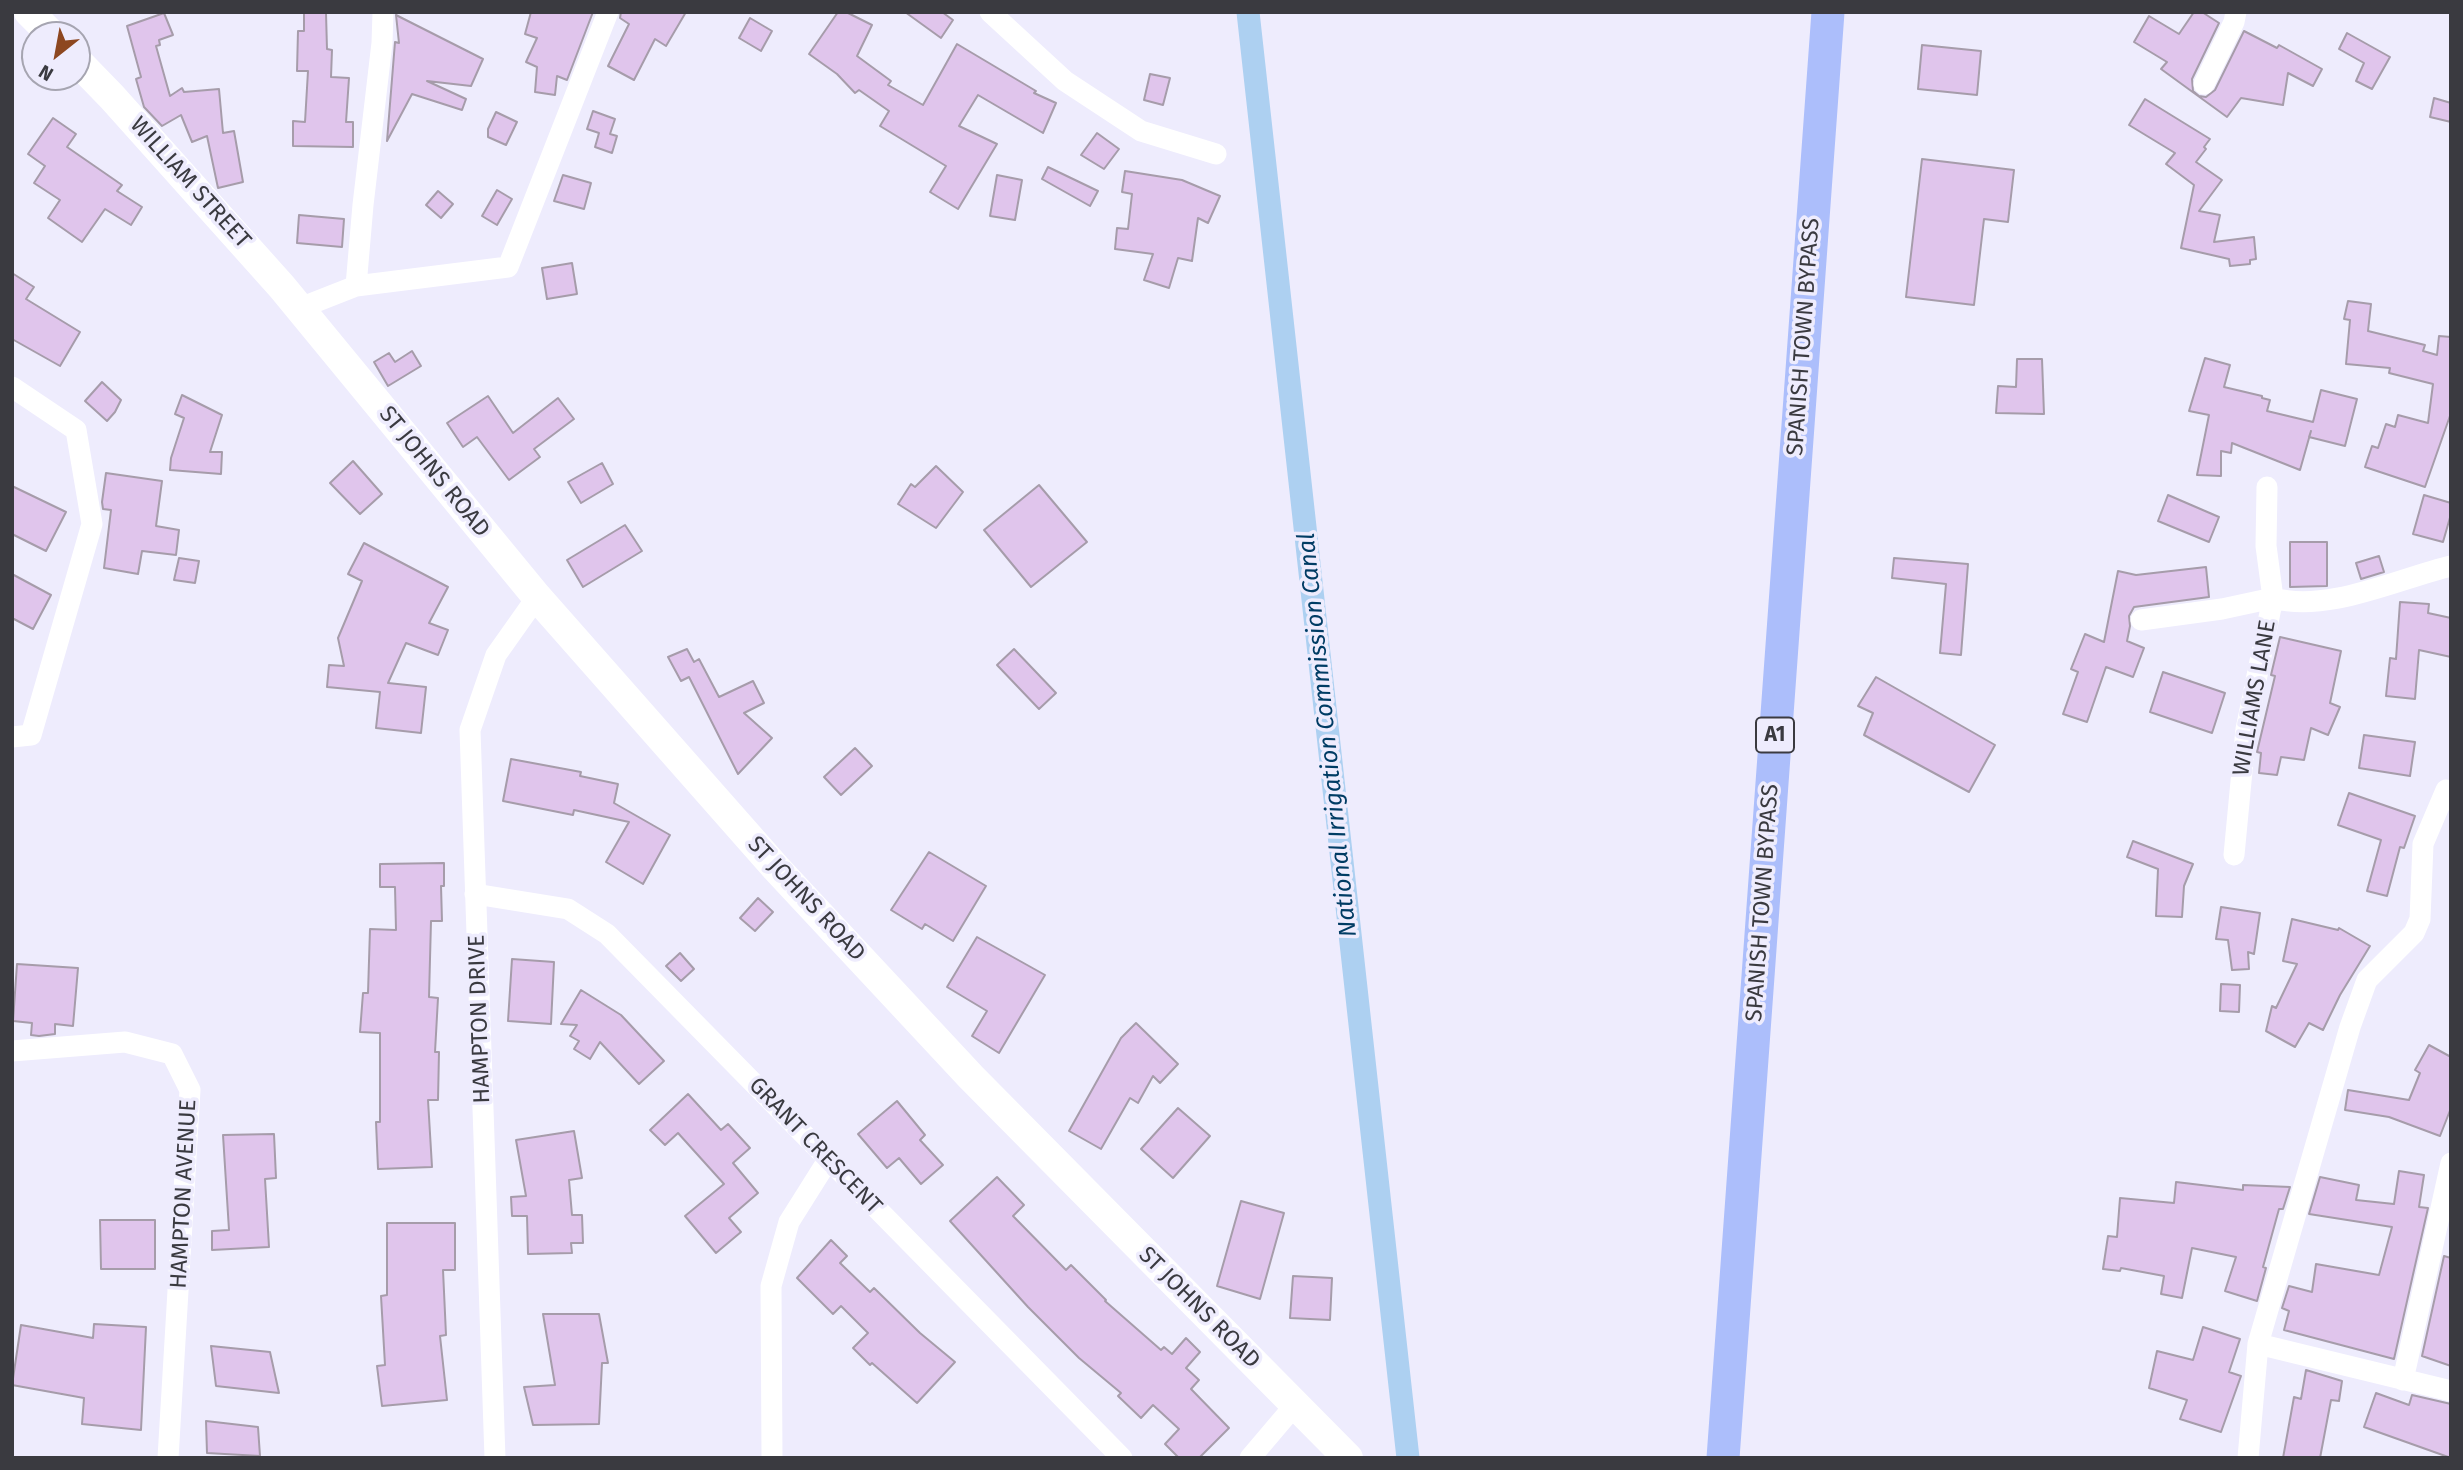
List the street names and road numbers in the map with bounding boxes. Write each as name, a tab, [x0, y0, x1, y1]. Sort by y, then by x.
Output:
street label: WILLIAM STREET	[124, 112, 256, 254]
street label: SPANISH TOWN BYPASS	[1782, 217, 1826, 457]
street label: ST JOHNS ROAD	[373, 401, 495, 543]
street label: WILLIAMS LANE	[2228, 618, 2282, 778]
road number: A1	[1756, 718, 1794, 752]
street label: SPANISH TOWN BYPASS	[1741, 783, 1785, 1023]
street label: ST JOHNS ROAD	[741, 831, 871, 967]
street label: HAMPTON DRIVE	[463, 934, 497, 1104]
street label: GRANT CRESCENT	[743, 1072, 887, 1220]
street label: HAMPTON AVENUE	[165, 1099, 203, 1289]
street label: ST JOHNS ROAD	[1133, 1242, 1265, 1374]

